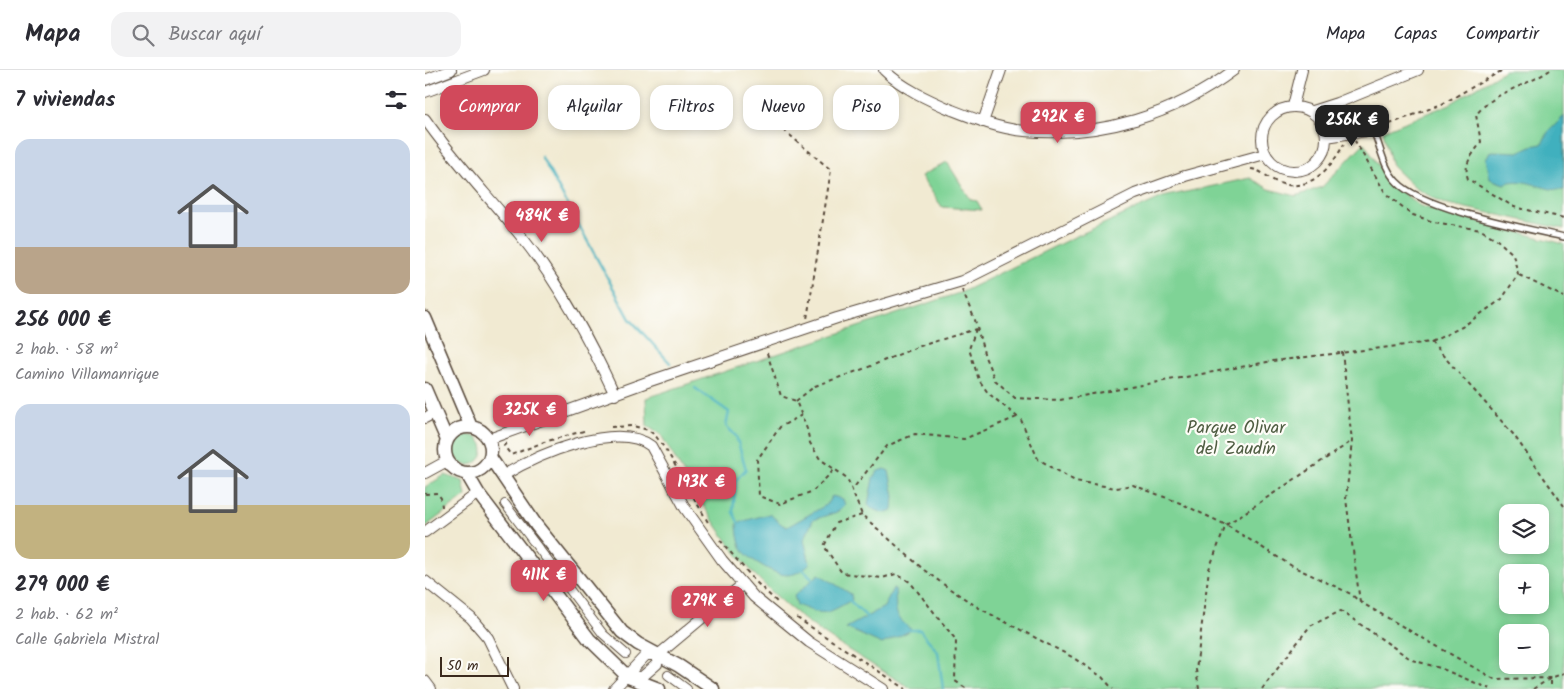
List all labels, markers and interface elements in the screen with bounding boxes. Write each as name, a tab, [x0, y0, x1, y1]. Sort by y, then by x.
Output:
search box	[111, 12, 461, 57]
text: Mapa	[25, 15, 81, 54]
text: Buscar aquí	[169, 20, 261, 50]
text: Mapa	[1326, 20, 1366, 49]
text: Capas	[1394, 20, 1438, 49]
text: Compartir	[1466, 20, 1539, 49]
icon: search	[129, 21, 157, 49]
text: 7 viviendas	[15, 84, 115, 117]
chip: Comprar	[440, 85, 538, 130]
chip: Alquilar	[548, 85, 640, 130]
chip: Filtros	[650, 85, 733, 130]
chip: Nuevo	[743, 85, 823, 130]
chip: Piso	[833, 85, 899, 130]
icon: filters	[382, 86, 410, 114]
pin: 292K €	[1017, 102, 1099, 144]
pin: 256K €	[1311, 104, 1393, 147]
text: 292K €	[1032, 105, 1084, 130]
text: 256K €	[1326, 108, 1378, 133]
icon: home	[168, 171, 258, 261]
pin: 484K €	[501, 200, 583, 243]
text: 484K €	[516, 204, 568, 229]
text: 256 000 €	[15, 304, 111, 337]
text: 2 hab. · 58 m²	[15, 337, 118, 362]
text: Camino Villamanrique	[15, 362, 159, 387]
pin: 325K €	[489, 394, 571, 437]
text: 325K €	[504, 398, 556, 423]
park label: Parque Olivar del Zaudín	[1187, 414, 1286, 464]
icon: home	[168, 436, 258, 526]
pin: 193K €	[660, 466, 742, 509]
text: 193K €	[677, 470, 725, 495]
map controls	[1499, 504, 1549, 674]
button: layers	[1499, 504, 1549, 554]
pin: 411K €	[503, 560, 585, 602]
text: 411K €	[522, 563, 566, 588]
button: +	[1499, 564, 1549, 614]
text: 279 000 €	[15, 569, 110, 602]
pin: 279K €	[667, 586, 749, 628]
text: 279K €	[683, 589, 733, 614]
text: 2 hab. · 62 m²	[15, 602, 118, 627]
button: −	[1499, 624, 1549, 674]
text: Calle Gabriela Mistral	[15, 627, 160, 652]
scale bar	[440, 654, 509, 677]
text: 50 m	[447, 655, 478, 677]

